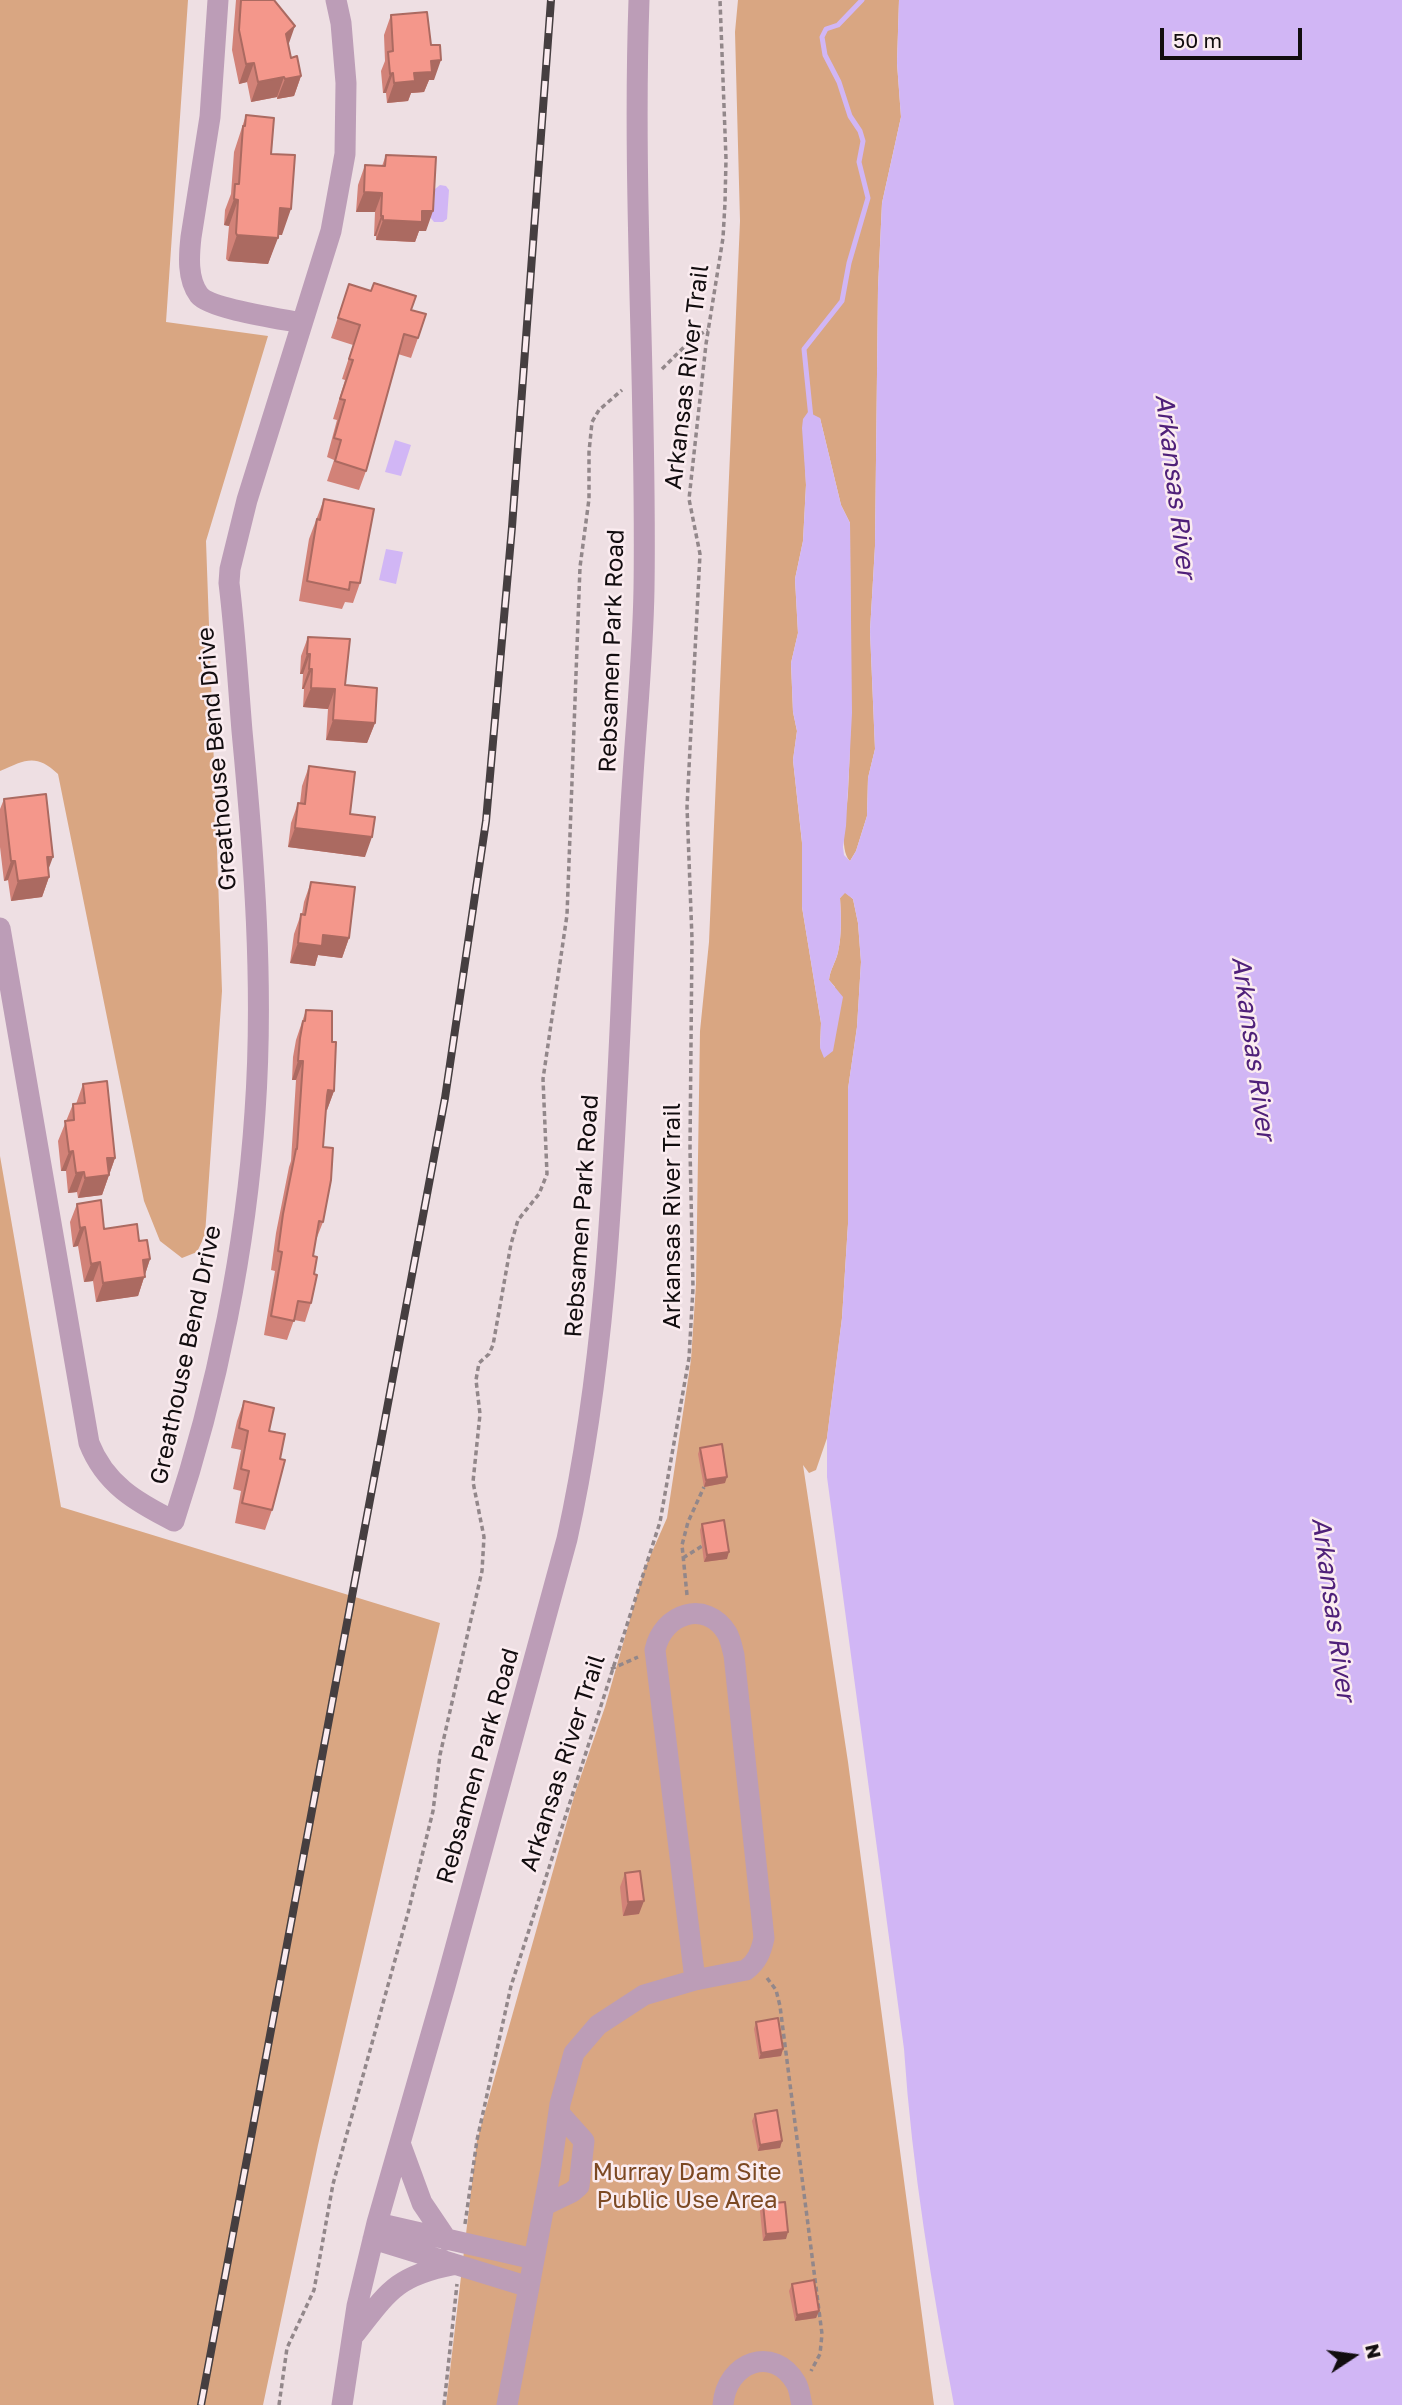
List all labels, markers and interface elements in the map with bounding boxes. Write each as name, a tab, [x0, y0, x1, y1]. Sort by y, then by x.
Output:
scale bar	[1164, 14, 1306, 58]
text: 50 m	[1173, 27, 1222, 53]
street label: Arkansas River Trail	[659, 263, 715, 491]
water label: Arkansas River	[1148, 392, 1202, 580]
street label: Rebsamen Park Road	[593, 529, 631, 773]
street label: Greathouse Bend Drive	[191, 626, 243, 892]
water label: Arkansas River	[1225, 954, 1281, 1142]
street label: Rebsamen Park Road	[559, 1093, 605, 1339]
street label: Arkansas River Trail	[658, 1103, 686, 1329]
street label: Greathouse Bend Drive	[144, 1223, 228, 1487]
water label: Arkansas River	[1305, 1515, 1361, 1703]
street label: Rebsamen Park Road	[431, 1645, 525, 1887]
street label: Arkansas River Trail	[514, 1651, 612, 1875]
park label: Murray Dam Site Public Use Area	[592, 2158, 782, 2214]
north arrow	[1318, 2321, 1388, 2391]
text: N	[1361, 2342, 1387, 2361]

